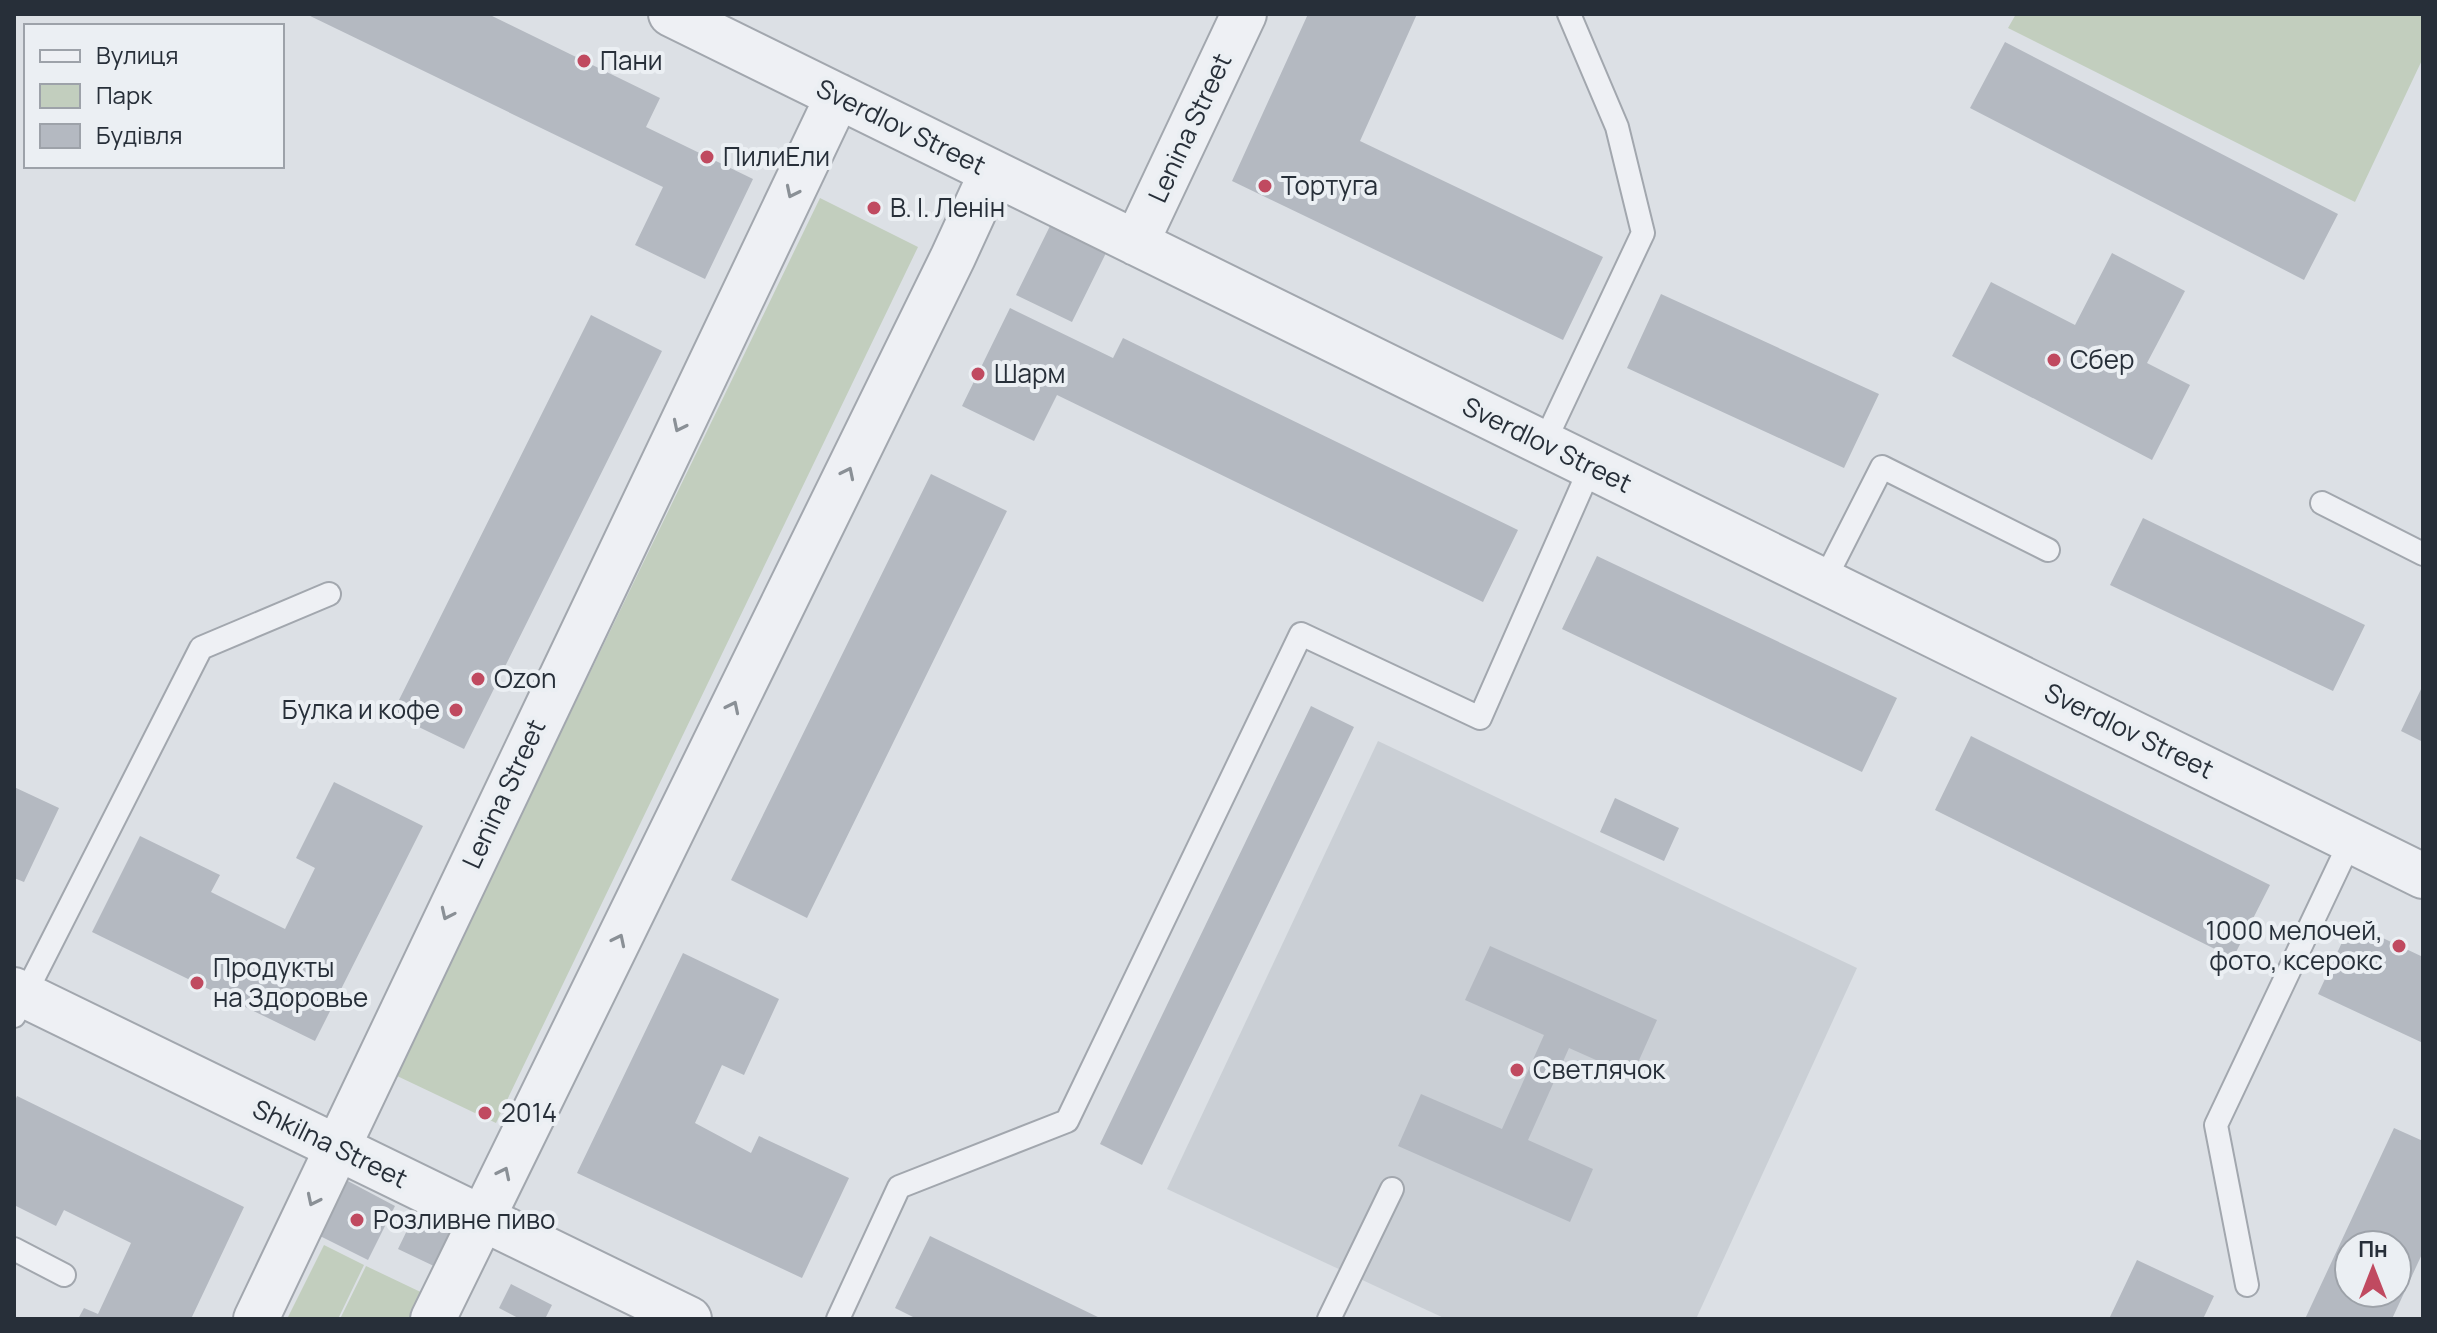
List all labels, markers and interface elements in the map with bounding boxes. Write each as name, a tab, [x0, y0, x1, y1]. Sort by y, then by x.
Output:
legend	[24, 24, 284, 168]
text: Вулиця	[96, 38, 178, 71]
place label: Пани	[600, 42, 663, 78]
street label: Lenina Street	[1139, 47, 1239, 208]
marker: Пани	[575, 52, 593, 70]
street label: Sverdlov Street	[811, 70, 992, 183]
text: Парк	[96, 78, 153, 111]
text: Будівля	[96, 118, 183, 151]
place label: ПилиЕли	[723, 138, 830, 174]
marker: ПилиЕли	[698, 148, 716, 166]
place label: Тортуга	[1281, 167, 1378, 203]
marker: Тортуга	[1256, 177, 1274, 195]
one-way arrow	[786, 184, 802, 198]
place label: В. І. Ленін	[890, 189, 1005, 225]
marker: В. І. Ленін	[865, 199, 883, 217]
place label: Сбер	[2070, 341, 2134, 377]
marker: Сбер	[2045, 351, 2063, 369]
place label: Шарм	[994, 355, 1065, 391]
marker: Шарм	[969, 365, 987, 383]
street label: Sverdlov Street	[1457, 388, 1638, 501]
one-way arrow	[673, 418, 689, 433]
one-way arrow	[838, 467, 854, 482]
place label: Ozon	[494, 660, 556, 696]
marker: Ozon	[469, 670, 487, 688]
street label: Sverdlov Street	[2039, 674, 2220, 787]
place label: Булка и кофе	[282, 691, 440, 727]
one-way arrow	[724, 700, 739, 715]
marker: Булка и кофе	[447, 701, 465, 719]
street label: Lenina Street	[453, 713, 553, 874]
one-way arrow	[441, 905, 457, 920]
place label: 1000 мелочей, фото, ксерокс	[2206, 912, 2383, 978]
one-way arrow	[609, 934, 625, 949]
marker: 1000 мелочей, фото, ксерокс	[2390, 937, 2408, 955]
place label: Продукты на Здоровье	[213, 949, 368, 1015]
marker: Продукты на Здоровье	[188, 974, 206, 992]
place label: Светлячок	[1533, 1051, 1666, 1087]
marker: Светлячок	[1508, 1061, 1526, 1079]
street label: Shkilna Street	[247, 1090, 414, 1196]
place label: 2014	[501, 1094, 557, 1130]
marker: 2014	[476, 1104, 494, 1122]
one-way arrow	[494, 1167, 510, 1182]
one-way arrow	[307, 1191, 323, 1206]
place label: Розливне пиво	[373, 1201, 555, 1237]
marker: Розливне пиво	[348, 1211, 366, 1229]
north arrow	[2333, 1229, 2413, 1309]
text: Пн	[2358, 1234, 2388, 1264]

